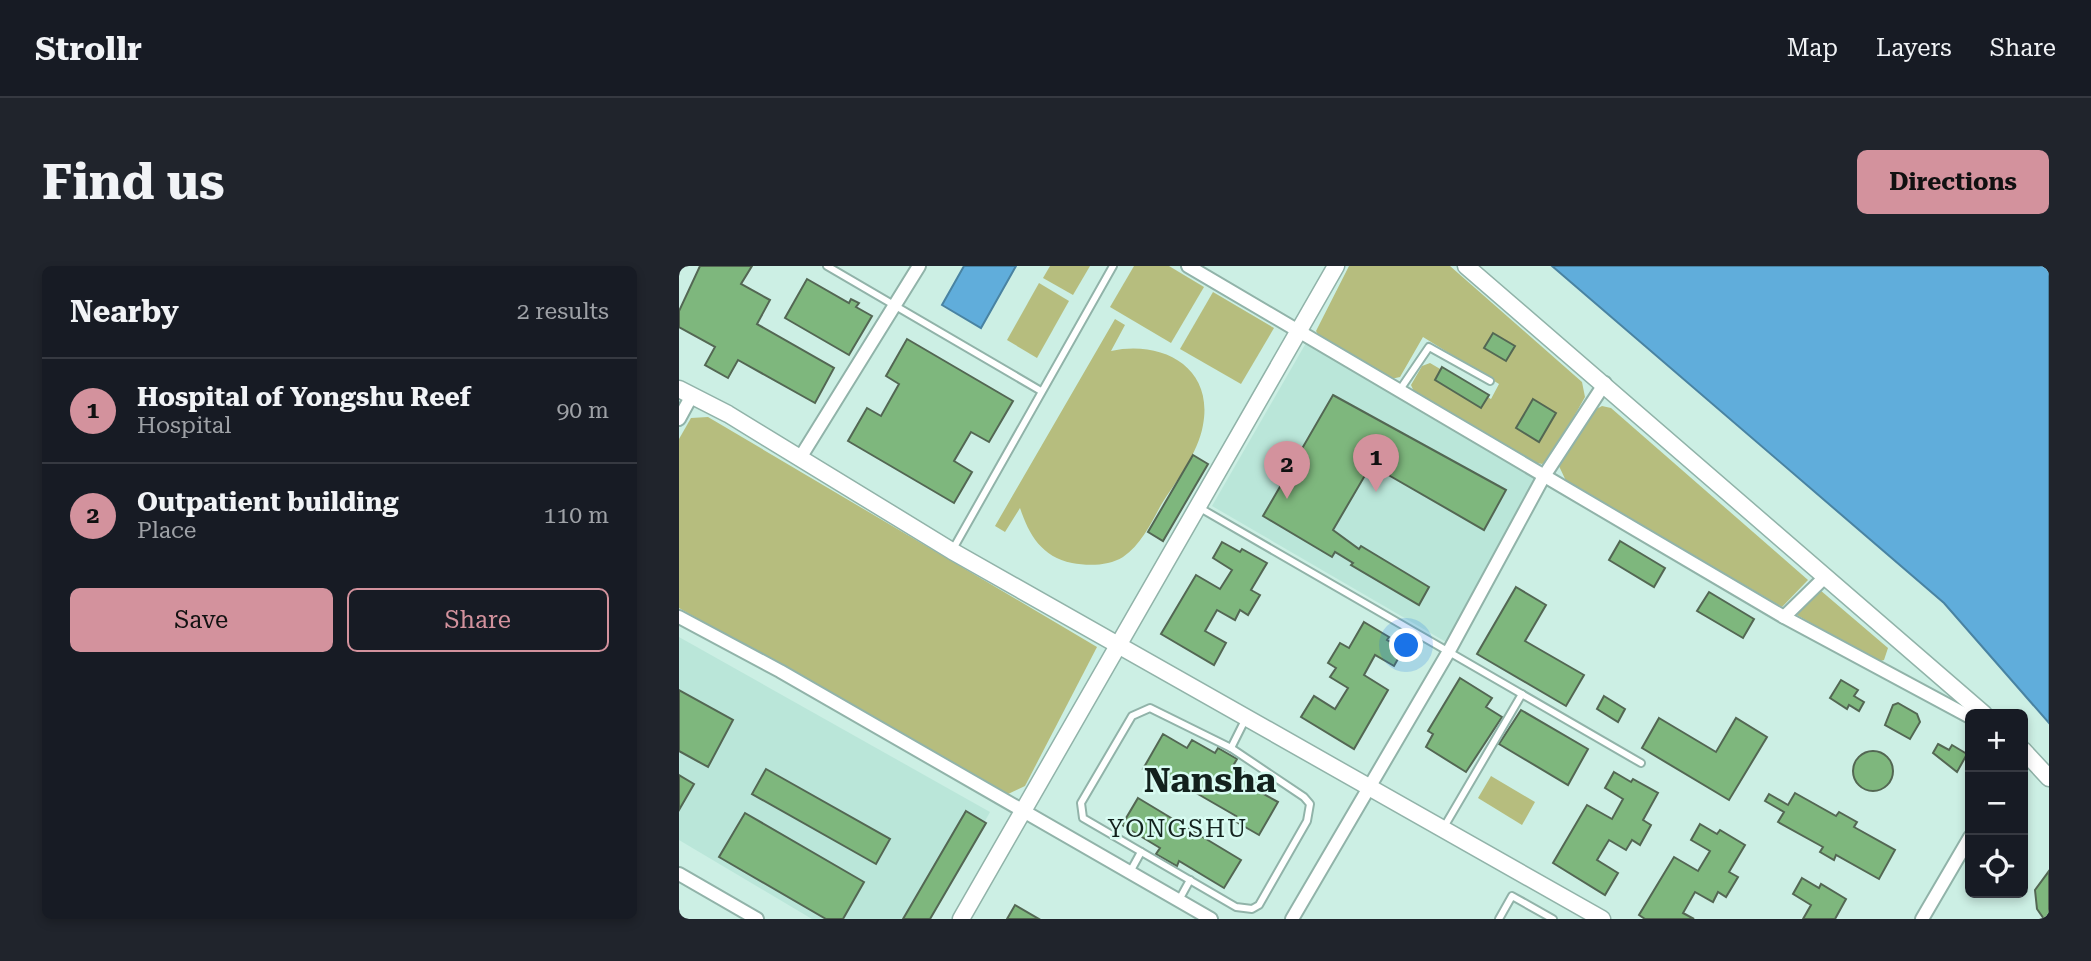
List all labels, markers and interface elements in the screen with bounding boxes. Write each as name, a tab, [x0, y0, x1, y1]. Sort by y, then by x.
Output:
text: Strollr	[35, 29, 142, 68]
text: Map	[1787, 34, 1838, 62]
text: Layers	[1876, 34, 1952, 62]
text: Share	[1990, 34, 2056, 62]
button: Directions	[1857, 150, 2049, 214]
text: Find us	[42, 154, 225, 211]
text: Nearby	[70, 294, 179, 329]
text: 2 results	[517, 298, 609, 325]
text: Hospital of Yongshu Reef	[137, 382, 471, 412]
text: 1	[87, 397, 99, 424]
text: 90 m	[556, 397, 609, 424]
text: Hospital	[137, 412, 231, 439]
pin: 1	[1353, 434, 1399, 492]
pin: 2	[1264, 441, 1310, 499]
text: Outpatient building	[137, 487, 398, 517]
text: 2	[87, 502, 99, 529]
text: 110 m	[544, 502, 609, 529]
text: Place	[137, 517, 196, 544]
button: Save	[70, 588, 333, 652]
button: Share	[347, 588, 609, 652]
your location	[1389, 628, 1423, 662]
map controls	[1965, 709, 2028, 898]
button: +	[1965, 709, 2028, 772]
district label: Nansha	[1144, 760, 1277, 801]
button: −	[1965, 772, 2028, 835]
district label: YONGSHU	[1108, 815, 1248, 843]
button: locate	[1965, 835, 2028, 898]

